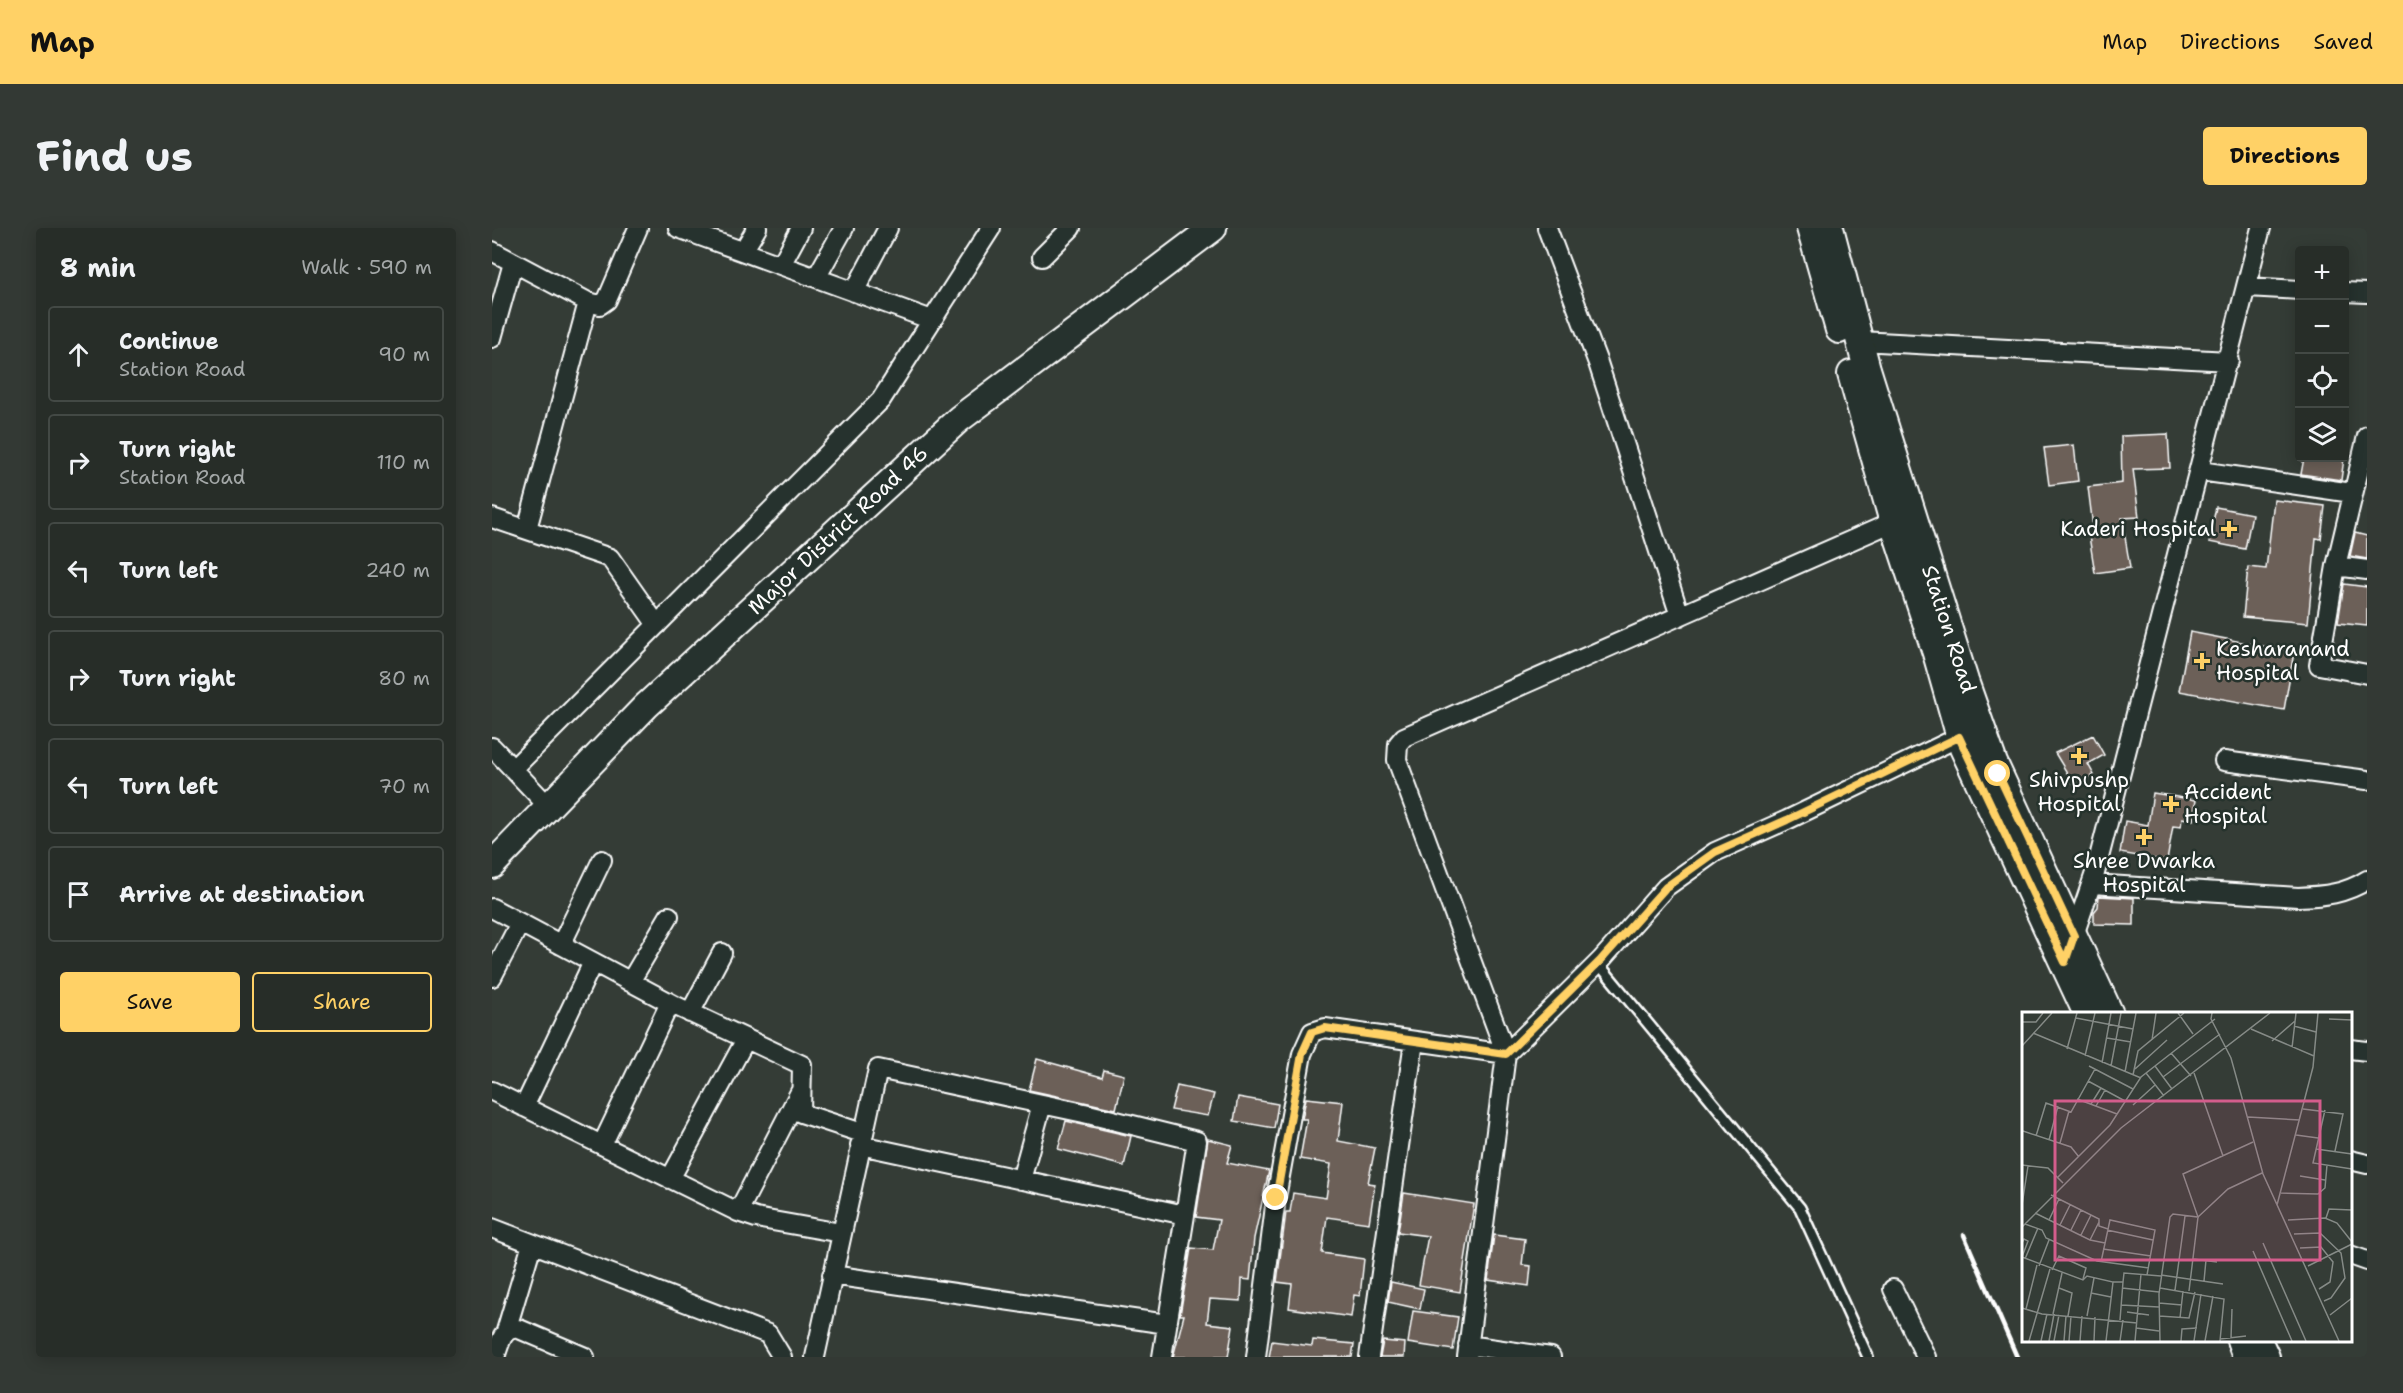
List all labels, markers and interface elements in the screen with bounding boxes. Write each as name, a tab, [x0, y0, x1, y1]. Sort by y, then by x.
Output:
text: Map	[30, 23, 95, 61]
text: Map	[2102, 28, 2147, 56]
text: Directions	[2180, 28, 2280, 56]
text: Saved	[2313, 28, 2373, 56]
button: Directions	[2203, 127, 2367, 185]
text: Find us	[36, 128, 193, 184]
map controls	[2295, 246, 2349, 462]
button: +	[2295, 246, 2349, 300]
text: 8 min	[60, 250, 136, 285]
text: Walk · 590 m	[301, 254, 432, 280]
button: −	[2295, 300, 2349, 354]
text: Continue	[119, 327, 219, 356]
icon: ahead	[62, 338, 95, 371]
text: 90 m	[378, 341, 430, 367]
button: locate	[2295, 354, 2349, 408]
text: Station Road	[119, 356, 245, 382]
button: layers	[2295, 408, 2349, 462]
text: Turn right	[119, 435, 236, 464]
street label: Major District Road 46	[742, 439, 934, 621]
icon: right	[62, 446, 95, 479]
text: 110 m	[376, 449, 430, 475]
text: Station Road	[119, 464, 245, 490]
place label: Kaderi Hospital	[2060, 515, 2217, 543]
marker: Kaderi Hospital	[2220, 520, 2238, 538]
icon: left	[62, 554, 95, 587]
text: Turn left	[119, 556, 218, 585]
text: 240 m	[365, 557, 430, 583]
street label: Station Road	[1915, 562, 1983, 696]
place label: Kesharanand Hospital	[2216, 635, 2350, 687]
marker: Kesharanand Hospital	[2193, 652, 2211, 670]
icon: right	[62, 662, 95, 695]
text: Turn right	[119, 664, 236, 693]
text: 80 m	[378, 665, 430, 691]
marker: Shivpushp Hospital	[2070, 747, 2088, 765]
route start	[1984, 760, 2010, 786]
place label: Shivpushp Hospital	[2029, 766, 2129, 818]
icon: left	[62, 770, 95, 803]
text: Turn left	[119, 772, 218, 801]
text: 70 m	[378, 773, 430, 799]
place label: Accident Hospital	[2184, 778, 2272, 830]
marker: Accident Hospital	[2162, 795, 2180, 813]
marker: Shree Dwarka Hospital	[2135, 828, 2153, 846]
place label: Shree Dwarka Hospital	[2073, 847, 2215, 899]
icon: arrive	[62, 878, 95, 911]
text: Arrive at destination	[119, 880, 365, 909]
button: Save	[60, 972, 240, 1032]
button: Share	[252, 972, 432, 1032]
inset map	[2022, 1012, 2352, 1342]
route end	[1262, 1184, 1288, 1210]

